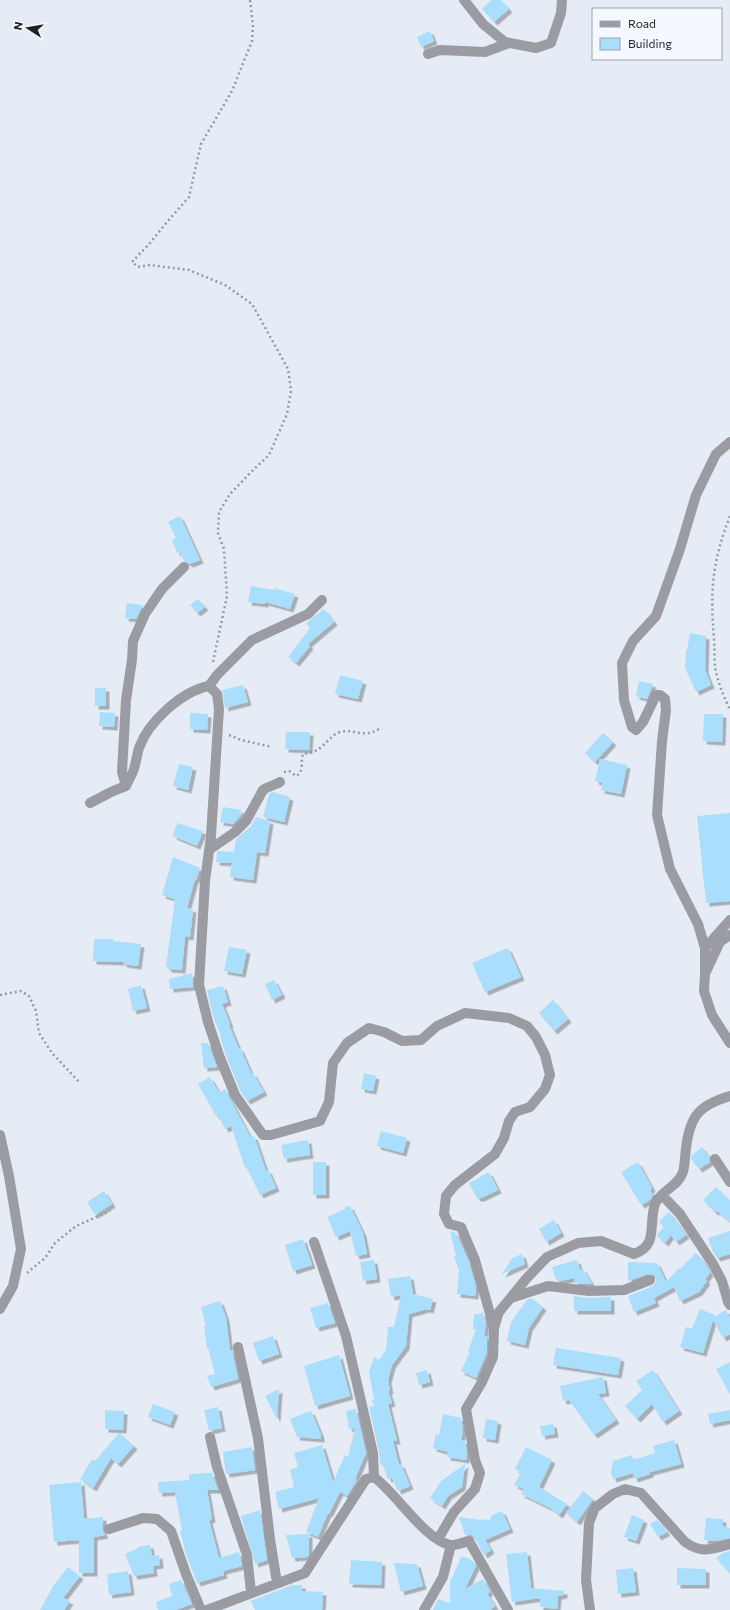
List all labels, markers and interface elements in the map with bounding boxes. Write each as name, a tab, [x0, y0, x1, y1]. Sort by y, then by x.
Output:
north arrow	[8, 8, 48, 48]
legend	[592, 8, 722, 60]
text: Road	[628, 16, 656, 30]
text: N	[11, 20, 25, 31]
text: Building	[628, 36, 672, 50]

